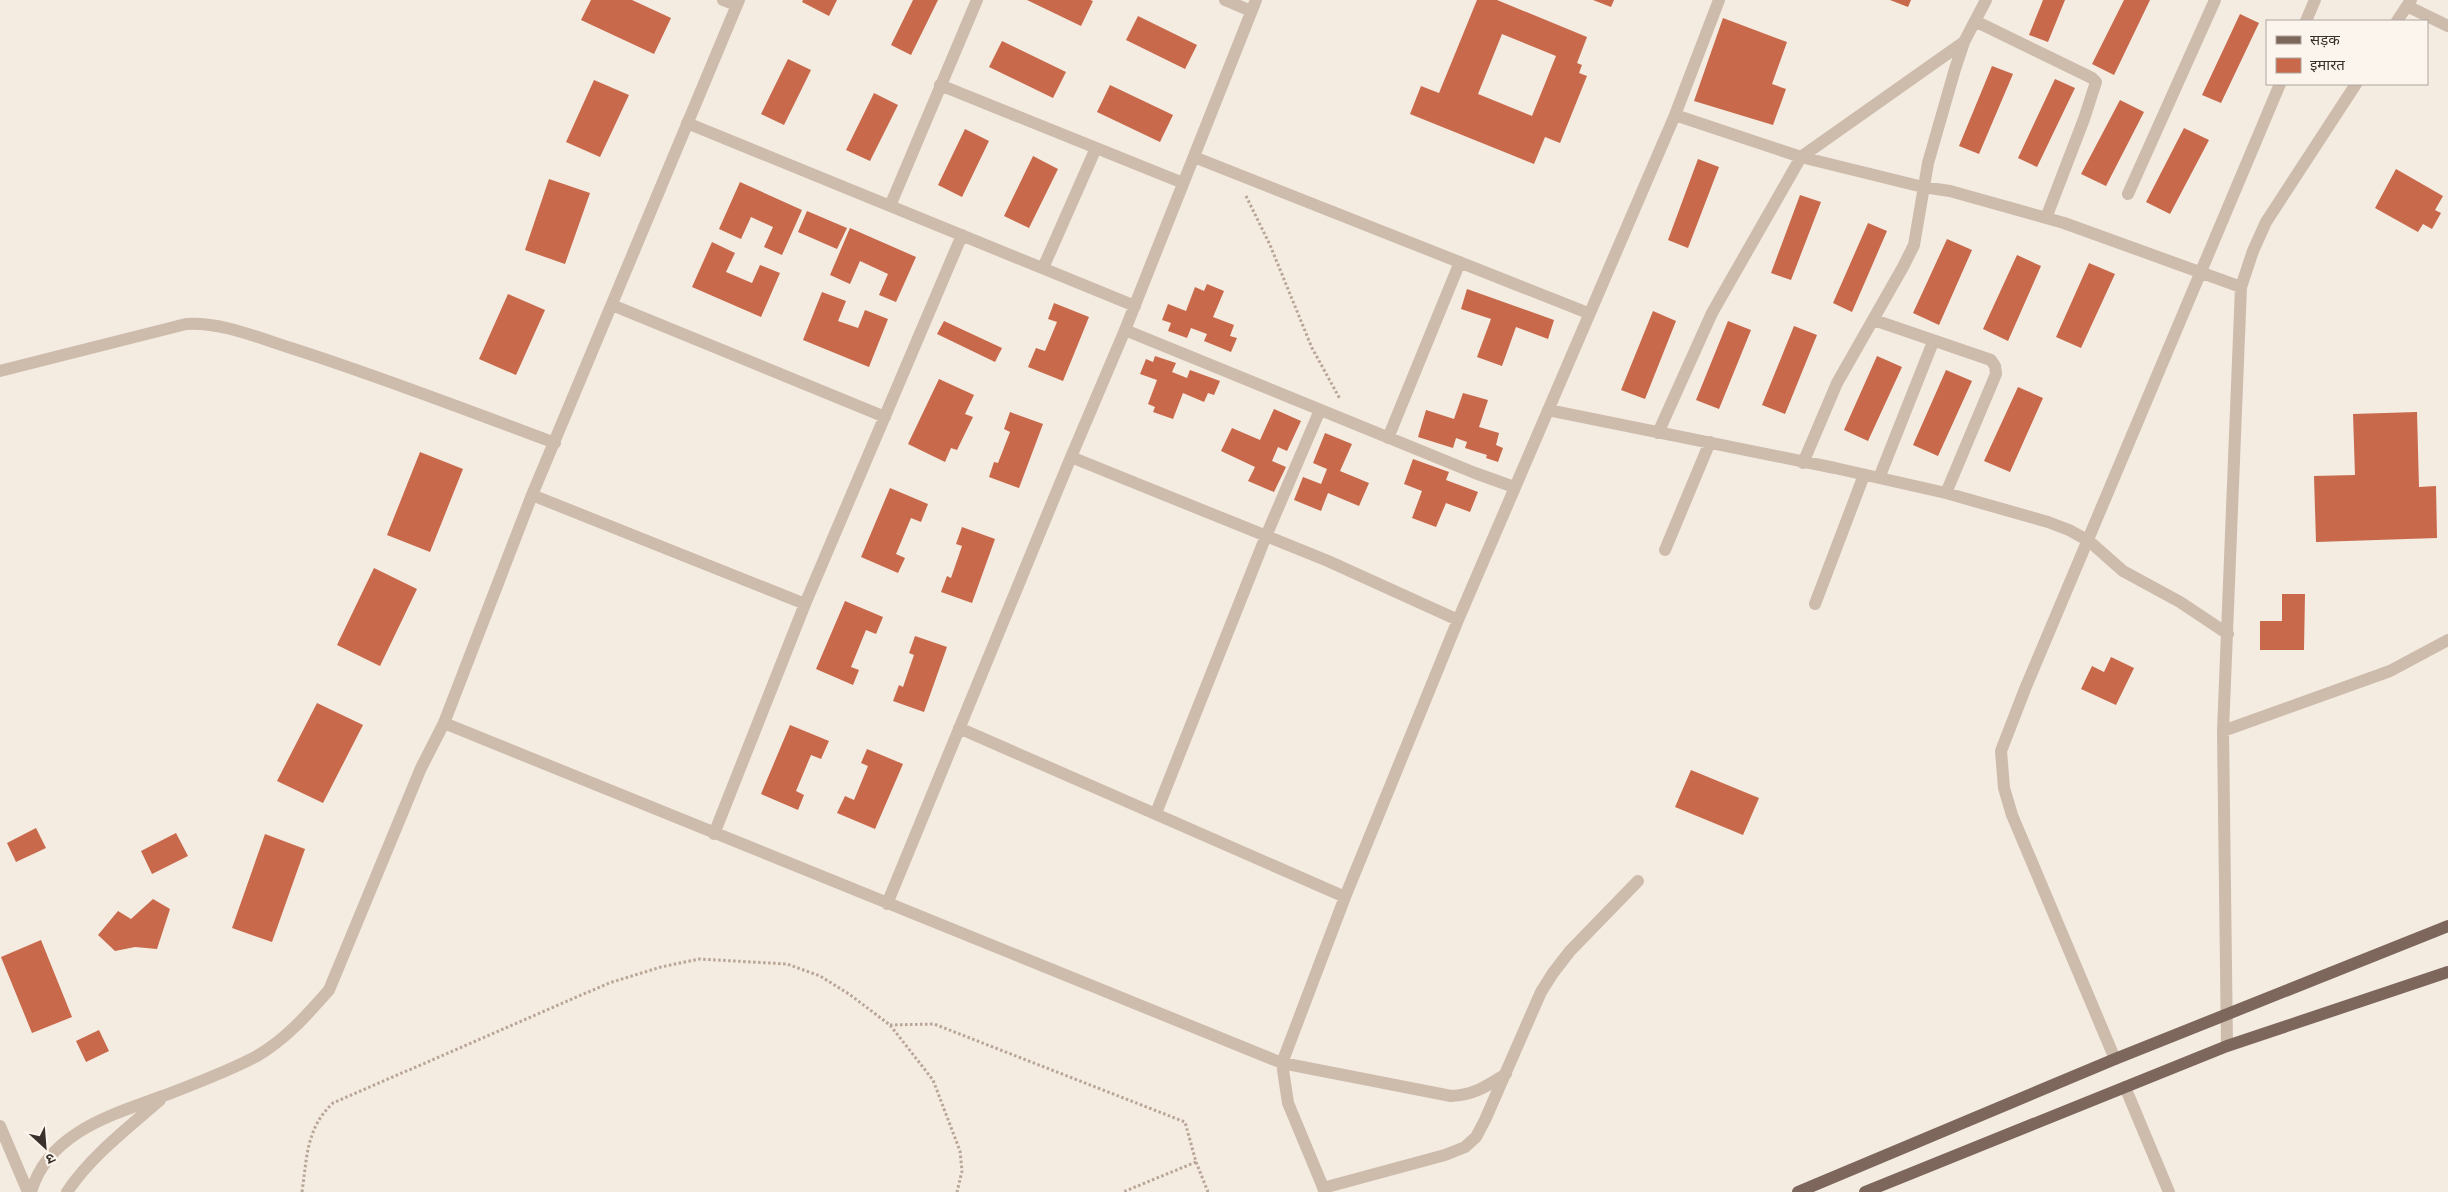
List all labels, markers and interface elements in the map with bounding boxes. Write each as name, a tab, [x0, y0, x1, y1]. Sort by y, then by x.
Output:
legend	[2266, 20, 2428, 85]
text: सड़क	[2310, 29, 2340, 49]
text: इमारत	[2310, 54, 2345, 74]
north arrow	[20, 1122, 70, 1172]
text: उ	[42, 1149, 59, 1170]

